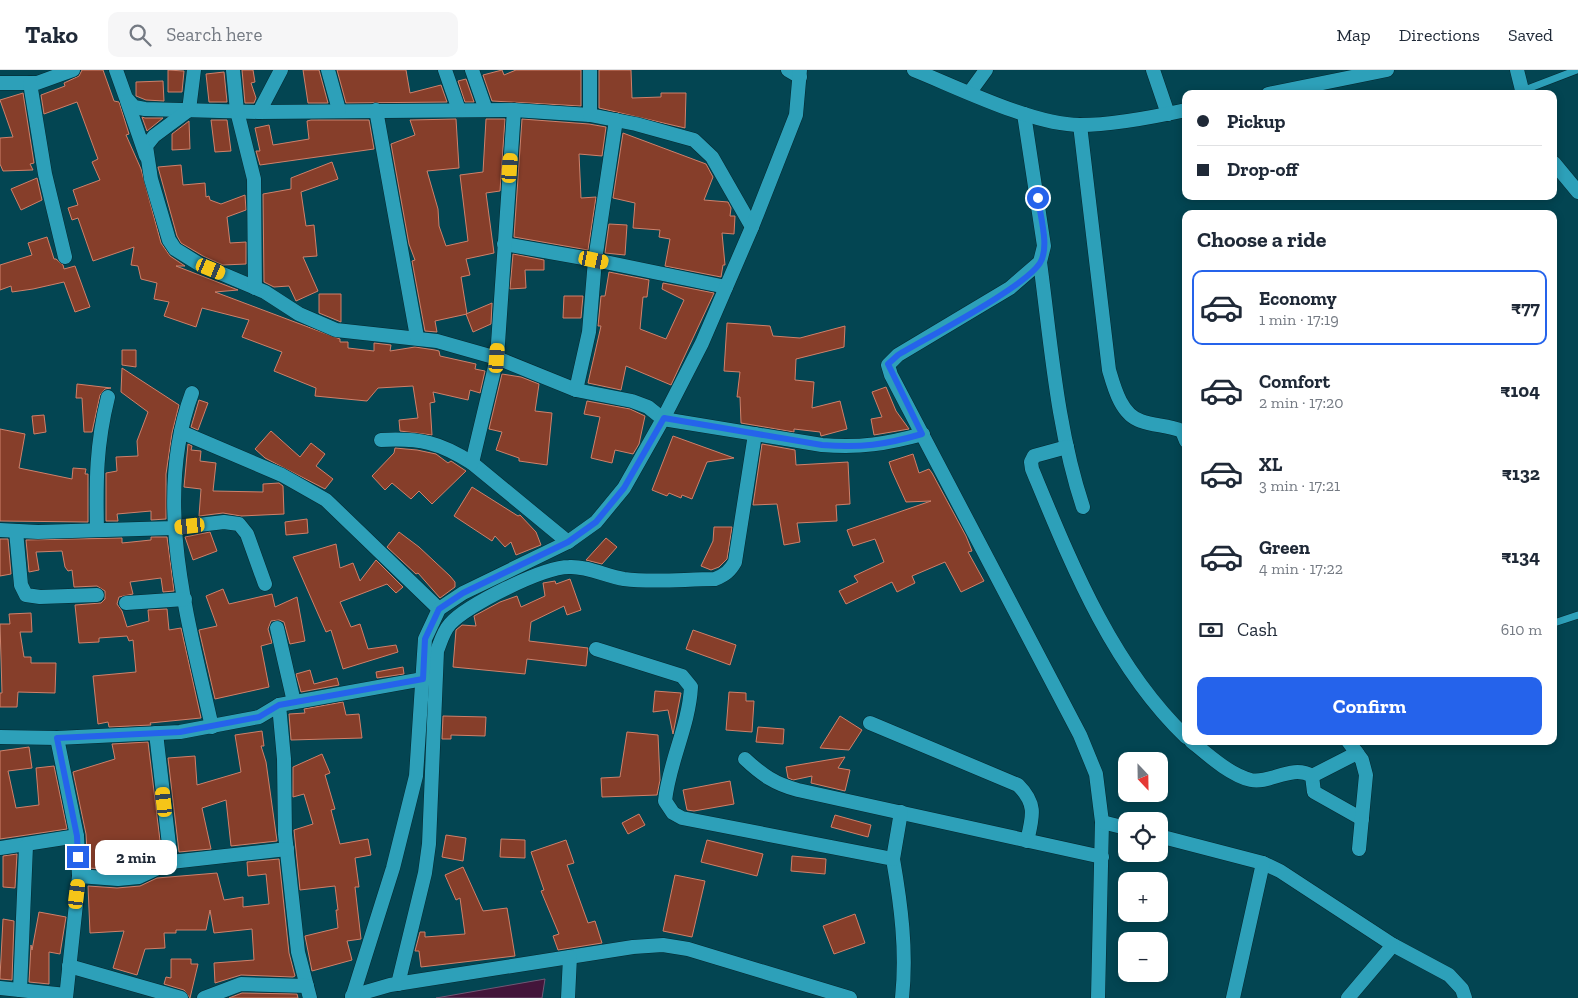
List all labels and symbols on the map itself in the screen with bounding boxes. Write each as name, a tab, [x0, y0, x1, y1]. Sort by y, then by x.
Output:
car	[501, 153, 518, 183]
route start	[1027, 187, 1049, 209]
car	[577, 250, 610, 270]
car	[194, 256, 227, 282]
car	[488, 343, 505, 373]
car	[174, 517, 205, 535]
north arrow	[1118, 752, 1168, 802]
car	[154, 786, 173, 818]
callout: 2 min	[96, 840, 178, 874]
route end	[67, 846, 89, 868]
car	[67, 878, 86, 910]

